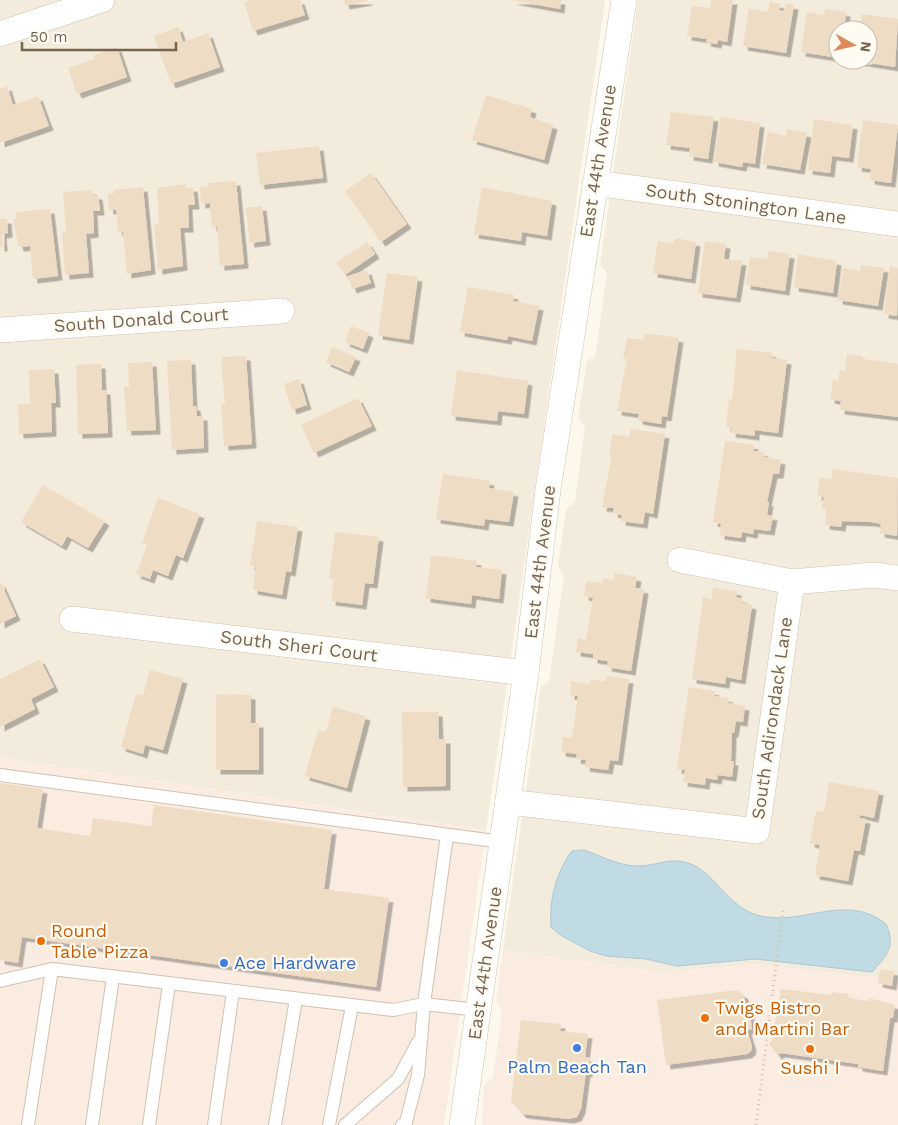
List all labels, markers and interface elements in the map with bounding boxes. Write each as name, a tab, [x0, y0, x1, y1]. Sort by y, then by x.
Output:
scale bar	[22, 20, 176, 52]
north arrow	[828, 20, 878, 70]
text: 50 m	[30, 28, 67, 46]
text: N	[857, 41, 875, 53]
street label: East 44th Avenue	[575, 83, 620, 239]
street label: South Stonington Lane	[644, 179, 848, 228]
street label: South Donald Court	[53, 303, 229, 336]
street label: East 44th Avenue	[520, 484, 559, 640]
street label: South Adirondack Lane	[747, 615, 796, 821]
street label: South Sheri Court	[219, 625, 379, 666]
street label: East 44th Avenue	[463, 885, 506, 1041]
place label: Round Table Pizza	[51, 920, 149, 962]
marker: Round Table Pizza	[35, 935, 47, 947]
place label: Ace Hardware	[234, 952, 356, 973]
marker: Ace Hardware	[218, 957, 230, 969]
place label: Twigs Bistro and Martini Bar	[715, 997, 850, 1039]
marker: Twigs Bistro and Martini Bar	[699, 1012, 711, 1024]
marker: Palm Beach Tan	[571, 1042, 583, 1054]
marker: Sushi I	[804, 1043, 816, 1055]
place label: Palm Beach Tan	[507, 1056, 647, 1077]
place label: Sushi I	[780, 1057, 840, 1078]

